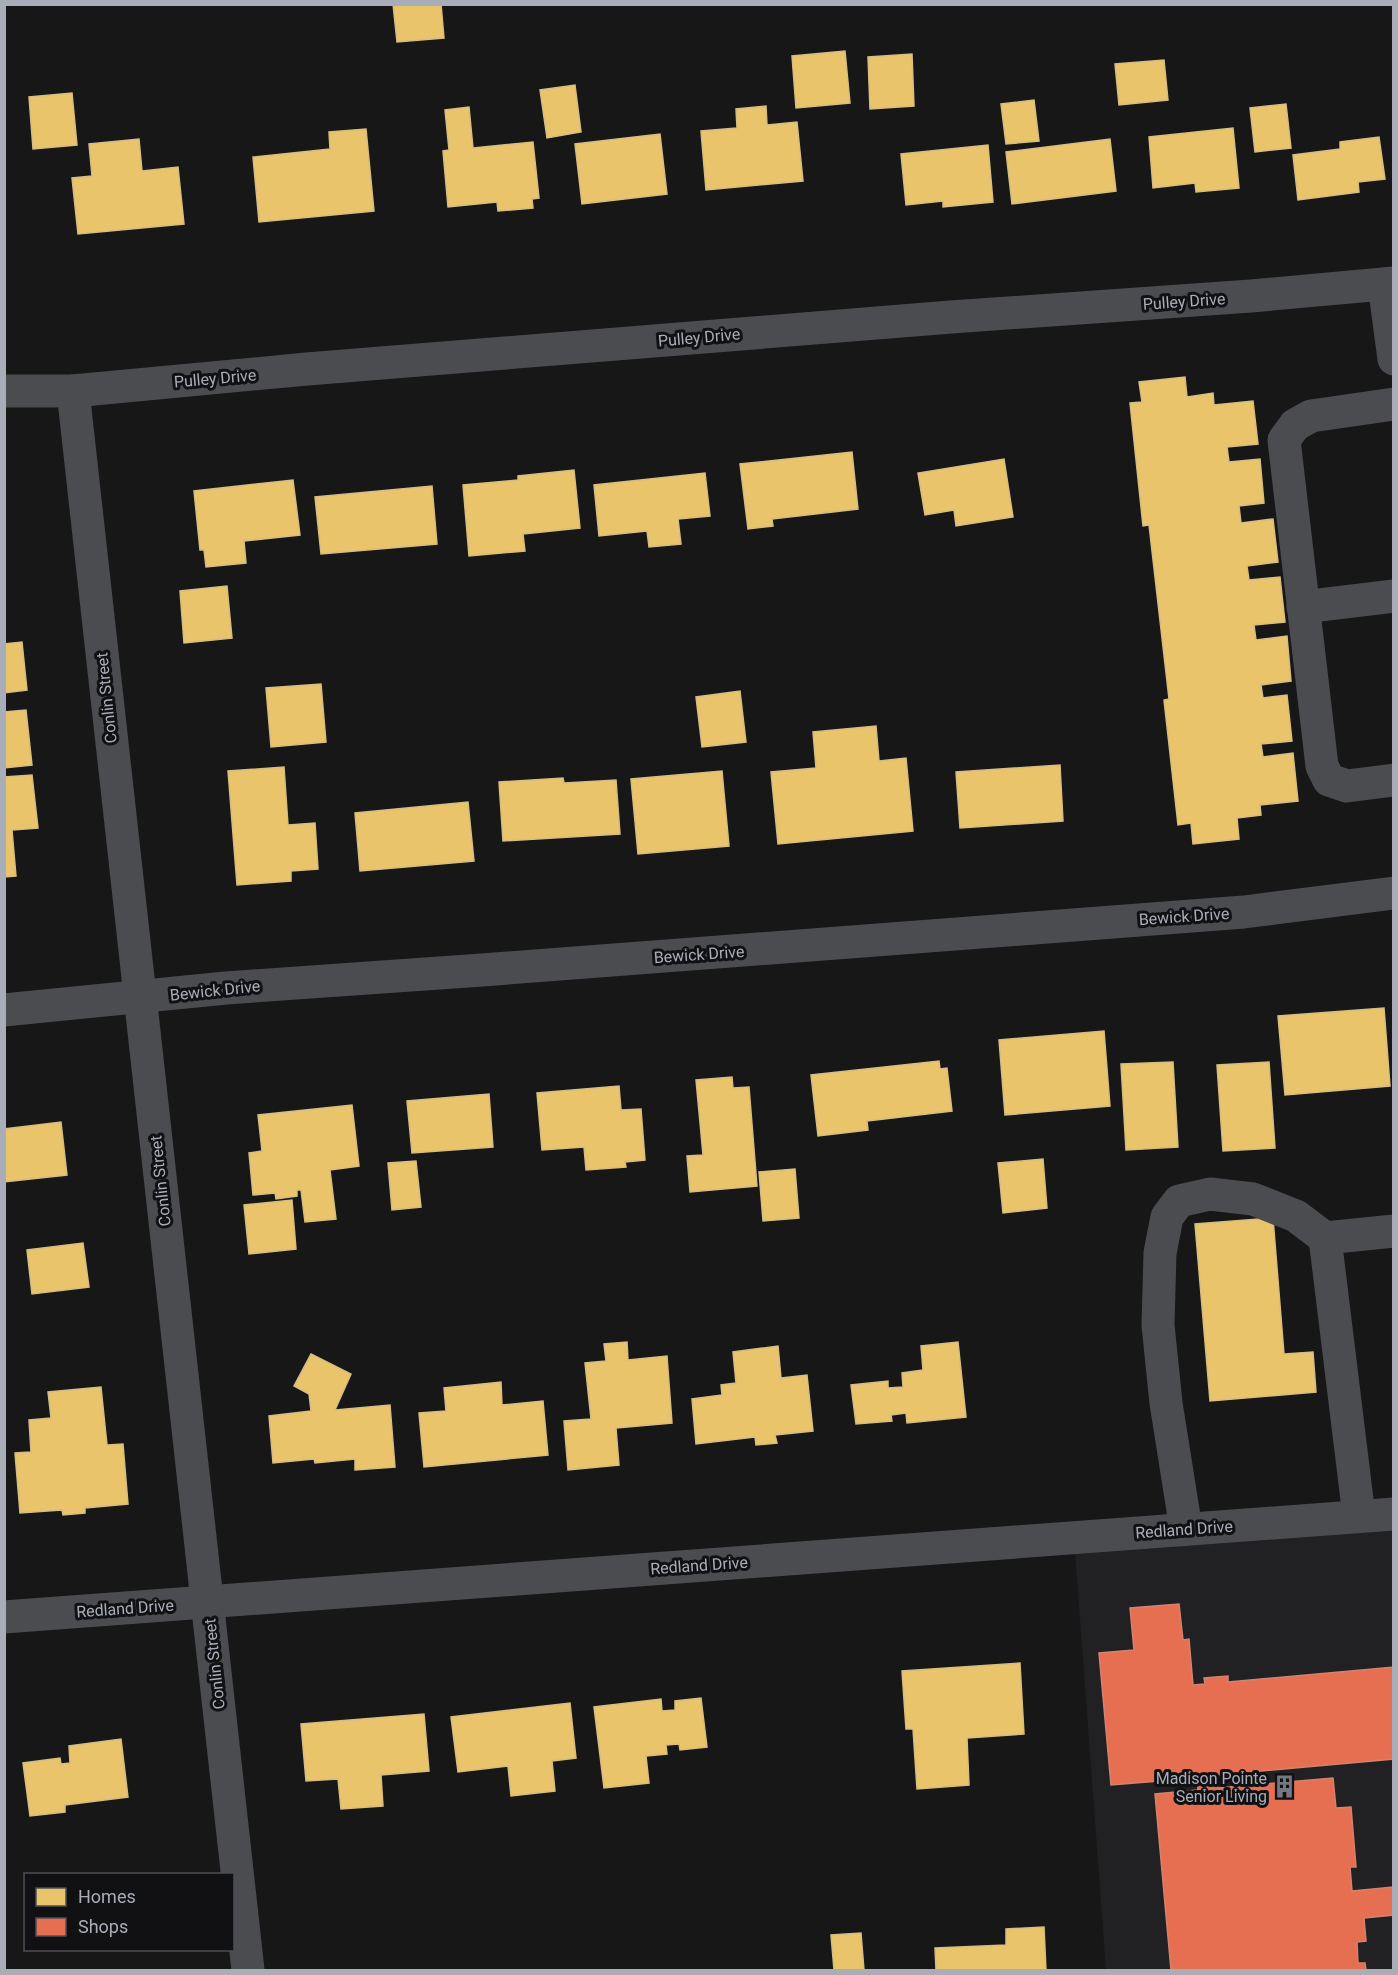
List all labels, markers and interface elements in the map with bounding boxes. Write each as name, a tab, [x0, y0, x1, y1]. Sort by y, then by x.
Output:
street label: Pulley Drive	[1142, 289, 1226, 314]
street label: Pulley Drive	[657, 324, 741, 351]
street label: Pulley Drive	[173, 365, 257, 392]
street label: Conlin Street	[92, 652, 121, 744]
street label: Bewick Drive	[1138, 904, 1230, 929]
street label: Bewick Drive	[653, 942, 745, 967]
street label: Bewick Drive	[169, 976, 261, 1005]
street label: Conlin Street	[146, 1135, 175, 1227]
street label: Redland Drive	[1135, 1517, 1233, 1542]
street label: Redland Drive	[650, 1553, 748, 1578]
street label: Redland Drive	[76, 1596, 174, 1621]
street label: Conlin Street	[200, 1618, 229, 1710]
place label: Madison Pointe Senior Living	[1156, 1769, 1267, 1806]
building icon: Madison Pointe Senior Living	[1272, 1774, 1298, 1800]
legend	[24, 1873, 234, 1951]
text: Homes	[78, 1886, 136, 1907]
text: Shops	[78, 1916, 128, 1937]

